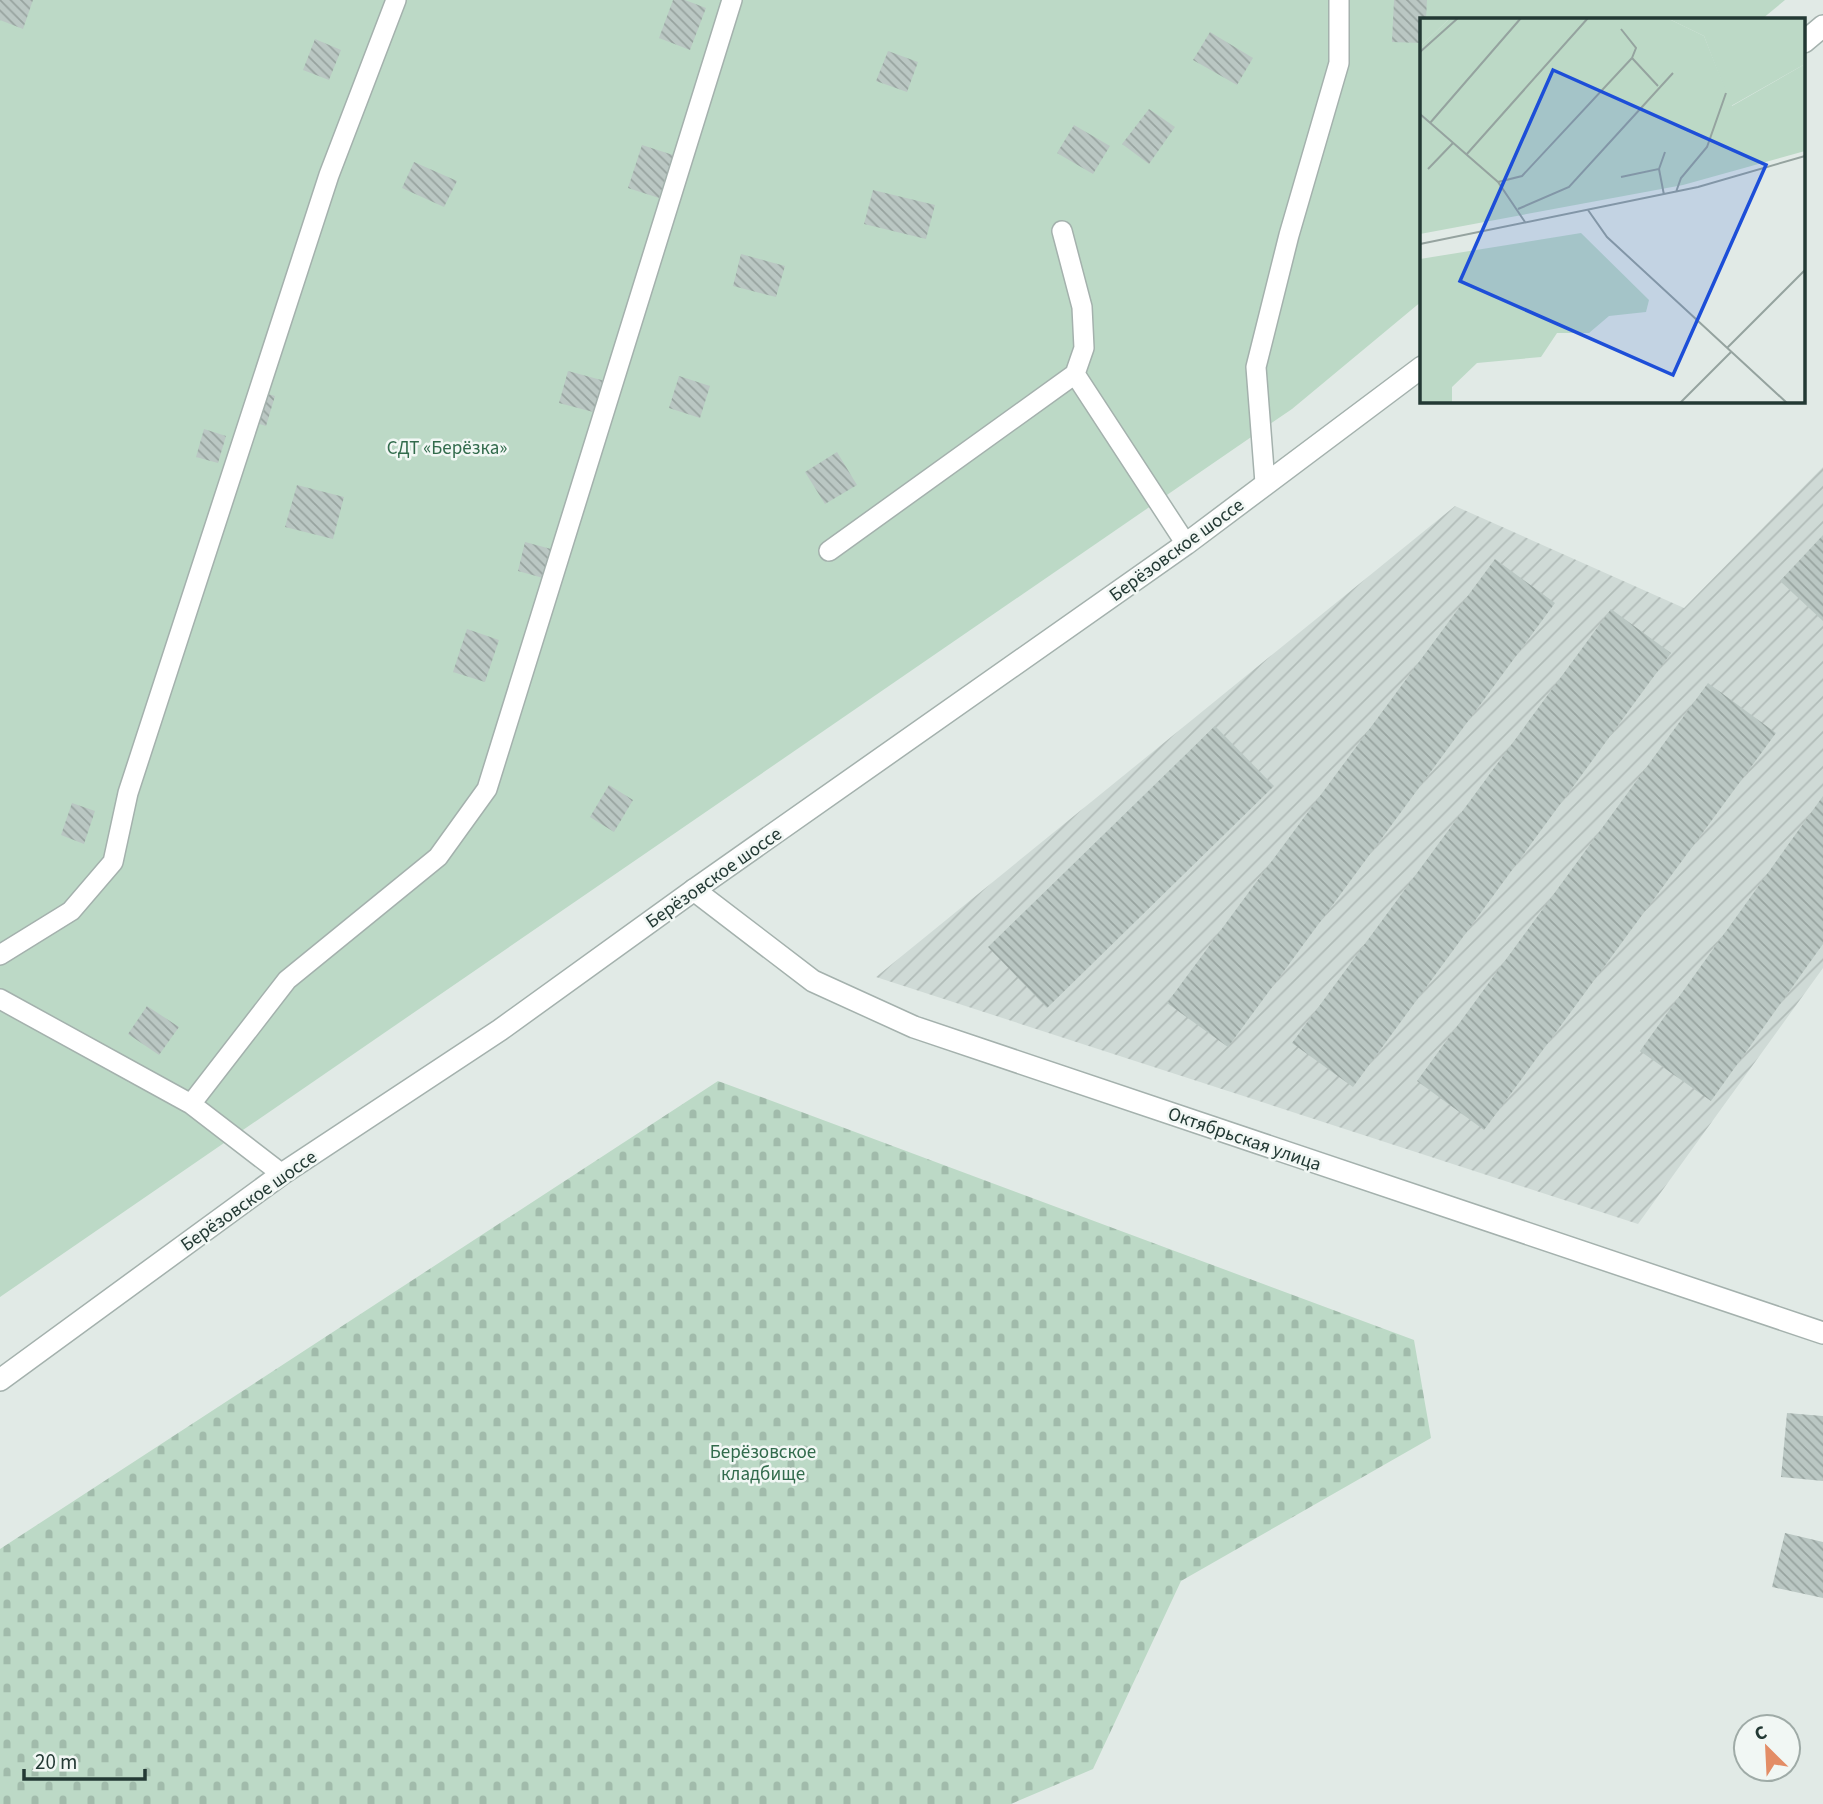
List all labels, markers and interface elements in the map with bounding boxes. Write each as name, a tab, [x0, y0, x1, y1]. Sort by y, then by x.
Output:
inset map	[1420, 18, 1806, 402]
park label: СДТ «Берёзка»	[387, 435, 507, 462]
street label: Берёзовское шоссе	[1104, 492, 1250, 608]
street label: Берёзовское шоссе	[640, 821, 787, 935]
street label: Октябрьская улица	[1164, 1101, 1325, 1178]
street label: Берёзовское шоссе	[175, 1144, 322, 1258]
park label: Берёзовское кладбище	[710, 1439, 816, 1488]
north arrow	[1732, 1713, 1802, 1783]
text: С	[1750, 1719, 1771, 1748]
scale bar	[24, 1738, 145, 1782]
text: 20 m	[35, 1747, 77, 1777]

